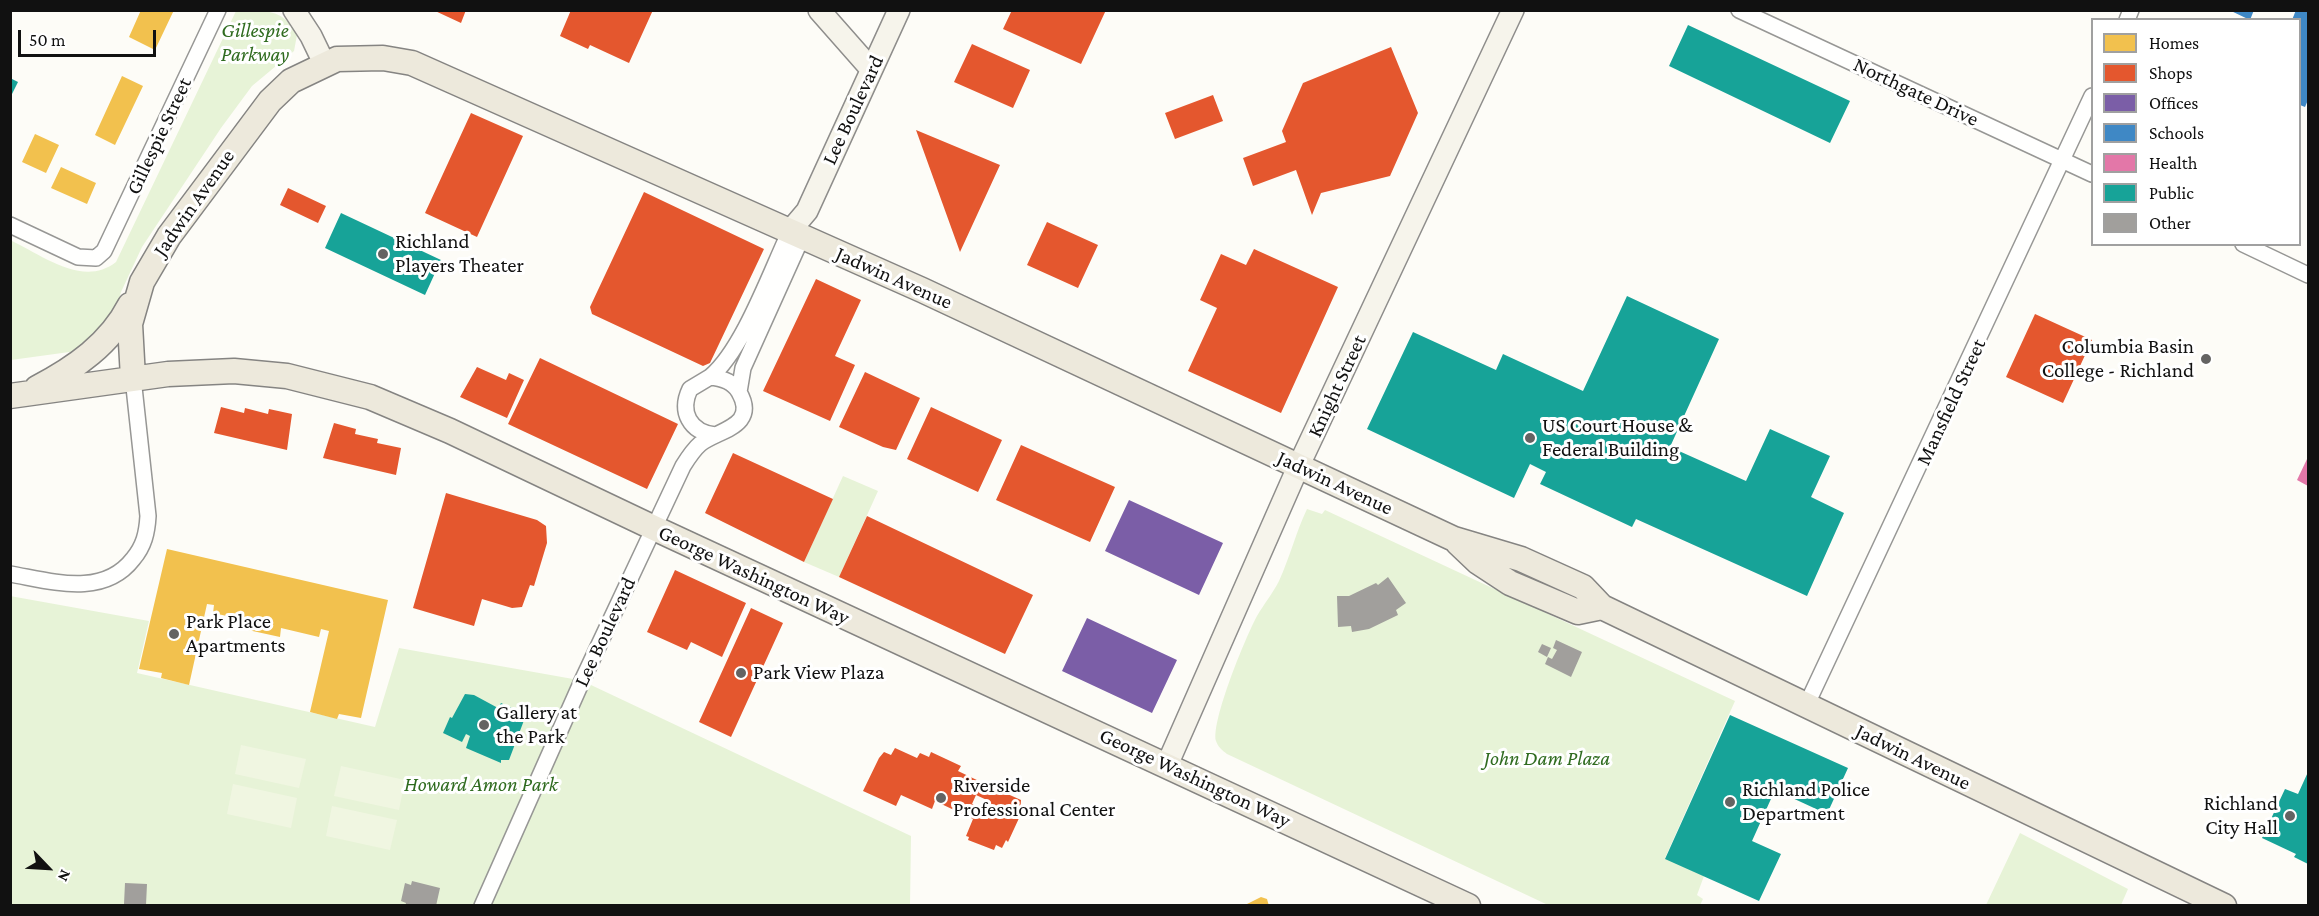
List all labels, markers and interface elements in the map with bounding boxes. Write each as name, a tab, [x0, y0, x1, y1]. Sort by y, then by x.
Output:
scale bar	[21, 18, 159, 56]
park label: Gillespie Parkway	[221, 18, 289, 68]
legend	[2091, 18, 2301, 246]
text: 50 m	[29, 30, 66, 50]
text: Homes	[2149, 33, 2199, 53]
street label: Lee Boulevard	[817, 51, 889, 169]
street label: Northgate Drive	[1849, 52, 1983, 132]
text: Shops	[2149, 63, 2193, 83]
street label: Gillespie Street	[121, 74, 197, 198]
text: Offices	[2149, 93, 2198, 113]
text: Schools	[2149, 123, 2204, 143]
street label: Jadwin Avenue	[148, 145, 240, 261]
text: Health	[2149, 153, 2197, 173]
text: Public	[2149, 183, 2194, 203]
text: Other	[2149, 213, 2191, 233]
place label: Richland Players Theater	[395, 229, 524, 279]
street label: Jadwin Avenue	[832, 241, 956, 315]
marker: Richland Players Theater	[376, 247, 390, 261]
street label: Knight Street	[1302, 331, 1372, 441]
place label: Columbia Basin College - Richland	[2042, 334, 2194, 384]
street label: Mansfield Street	[1911, 335, 1991, 469]
marker: Columbia Basin College - Richland	[2199, 352, 2213, 366]
place label: US Court House & Federal Building	[1542, 413, 1693, 463]
marker: US Court House & Federal Building	[1523, 431, 1537, 445]
street label: Jadwin Avenue	[1273, 445, 1397, 521]
street label: George Washington Way	[654, 520, 854, 630]
street label: Lee Boulevard	[569, 573, 641, 691]
place label: Park Place Apartments	[186, 609, 285, 659]
marker: Park Place Apartments	[167, 627, 181, 641]
place label: Park View Plaza	[753, 660, 884, 686]
marker: Park View Plaza	[734, 666, 748, 680]
place label: Gallery at the Park	[496, 700, 577, 750]
marker: Gallery at the Park	[477, 718, 491, 732]
street label: Jadwin Avenue	[1851, 718, 1975, 796]
street label: George Washington Way	[1095, 723, 1295, 833]
park label: John Dam Plaza	[1484, 746, 1610, 772]
park label: Howard Amon Park	[404, 772, 558, 798]
place label: Riverside Professional Center	[953, 773, 1115, 823]
place label: Richland Police Department	[1742, 777, 1870, 827]
marker: Riverside Professional Center	[934, 791, 948, 805]
place label: Richland City Hall	[2203, 791, 2278, 841]
marker: Richland Police Department	[1723, 795, 1737, 809]
marker: Richland City Hall	[2283, 809, 2297, 823]
north arrow	[18, 838, 78, 898]
text: N	[55, 867, 75, 884]

